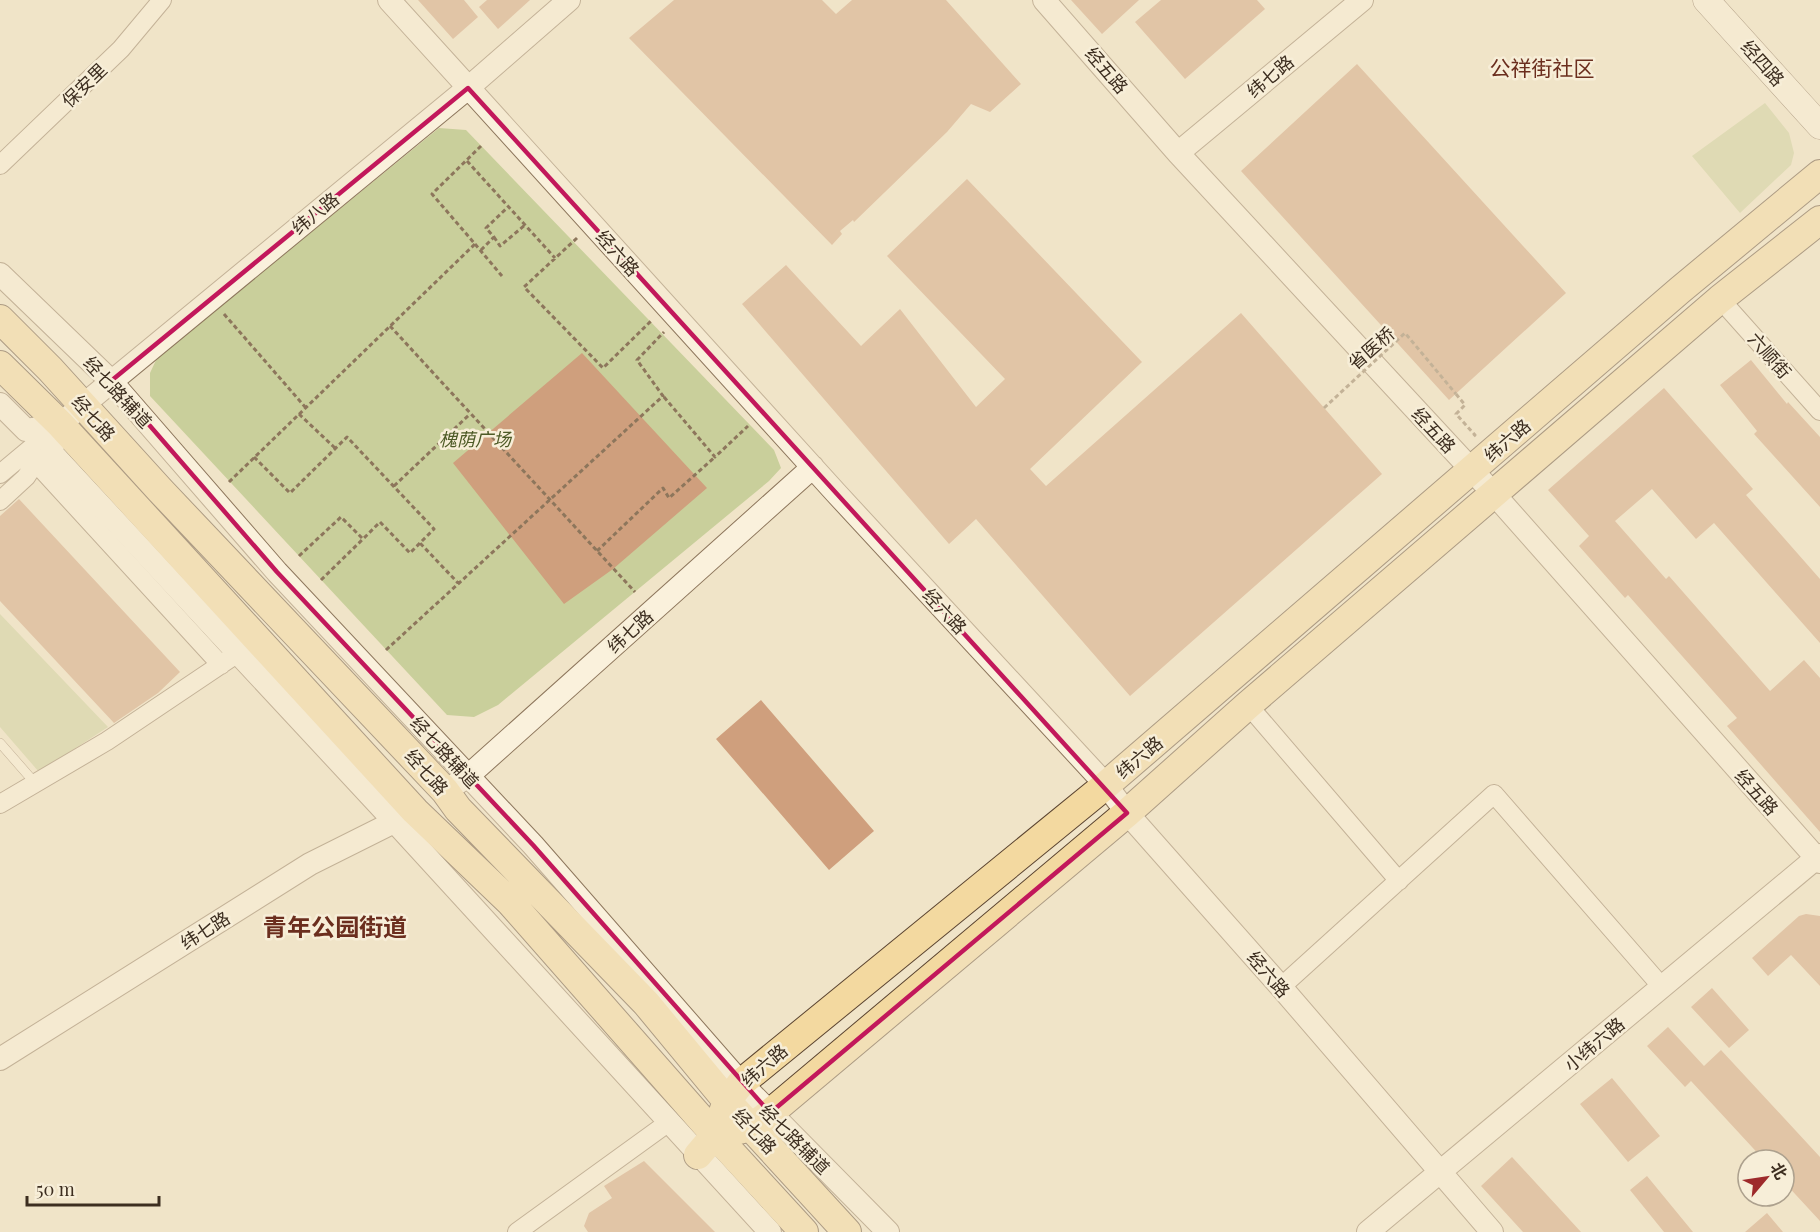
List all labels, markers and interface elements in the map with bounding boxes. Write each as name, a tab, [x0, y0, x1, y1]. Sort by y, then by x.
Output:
street label: 经四路	[1736, 35, 1790, 91]
street label: 经五路	[1080, 42, 1134, 98]
street label: 纬七路	[1242, 49, 1298, 103]
district label: 公祥街社区	[1490, 53, 1595, 81]
street label: 保安里	[56, 58, 112, 112]
street label: 纬八路	[286, 187, 344, 239]
street label: 经六路	[591, 225, 645, 281]
street label: 省医桥	[1343, 321, 1399, 375]
street label: 六顺街	[1743, 327, 1797, 383]
street label: 经七路辅道	[79, 352, 157, 432]
street label: 经七路	[68, 391, 120, 445]
street label: 经五路	[1407, 402, 1461, 458]
street label: 纬六路	[1479, 413, 1535, 467]
park label: 槐荫广场	[439, 427, 513, 451]
street label: 经六路	[918, 583, 972, 639]
street label: 纬七路	[602, 604, 658, 658]
street label: 经七路辅道	[406, 712, 484, 792]
street label: 纬六路	[1111, 730, 1167, 784]
street label: 经七路	[401, 745, 453, 799]
street label: 经五路	[1730, 764, 1784, 820]
street label: 纬七路	[176, 906, 234, 954]
district label: 青年公园街道	[263, 910, 407, 942]
street label: 经六路	[1242, 946, 1296, 1002]
street label: 小纬六路	[1559, 1012, 1629, 1076]
street label: 纬六路	[736, 1038, 792, 1092]
street label: 经七路辅道	[755, 1099, 835, 1179]
street label: 经七路	[728, 1103, 782, 1159]
north arrow	[1736, 1148, 1796, 1208]
text: 北	[1766, 1158, 1793, 1183]
scale bar	[27, 1169, 159, 1207]
text: 50 m	[36, 1177, 75, 1201]

